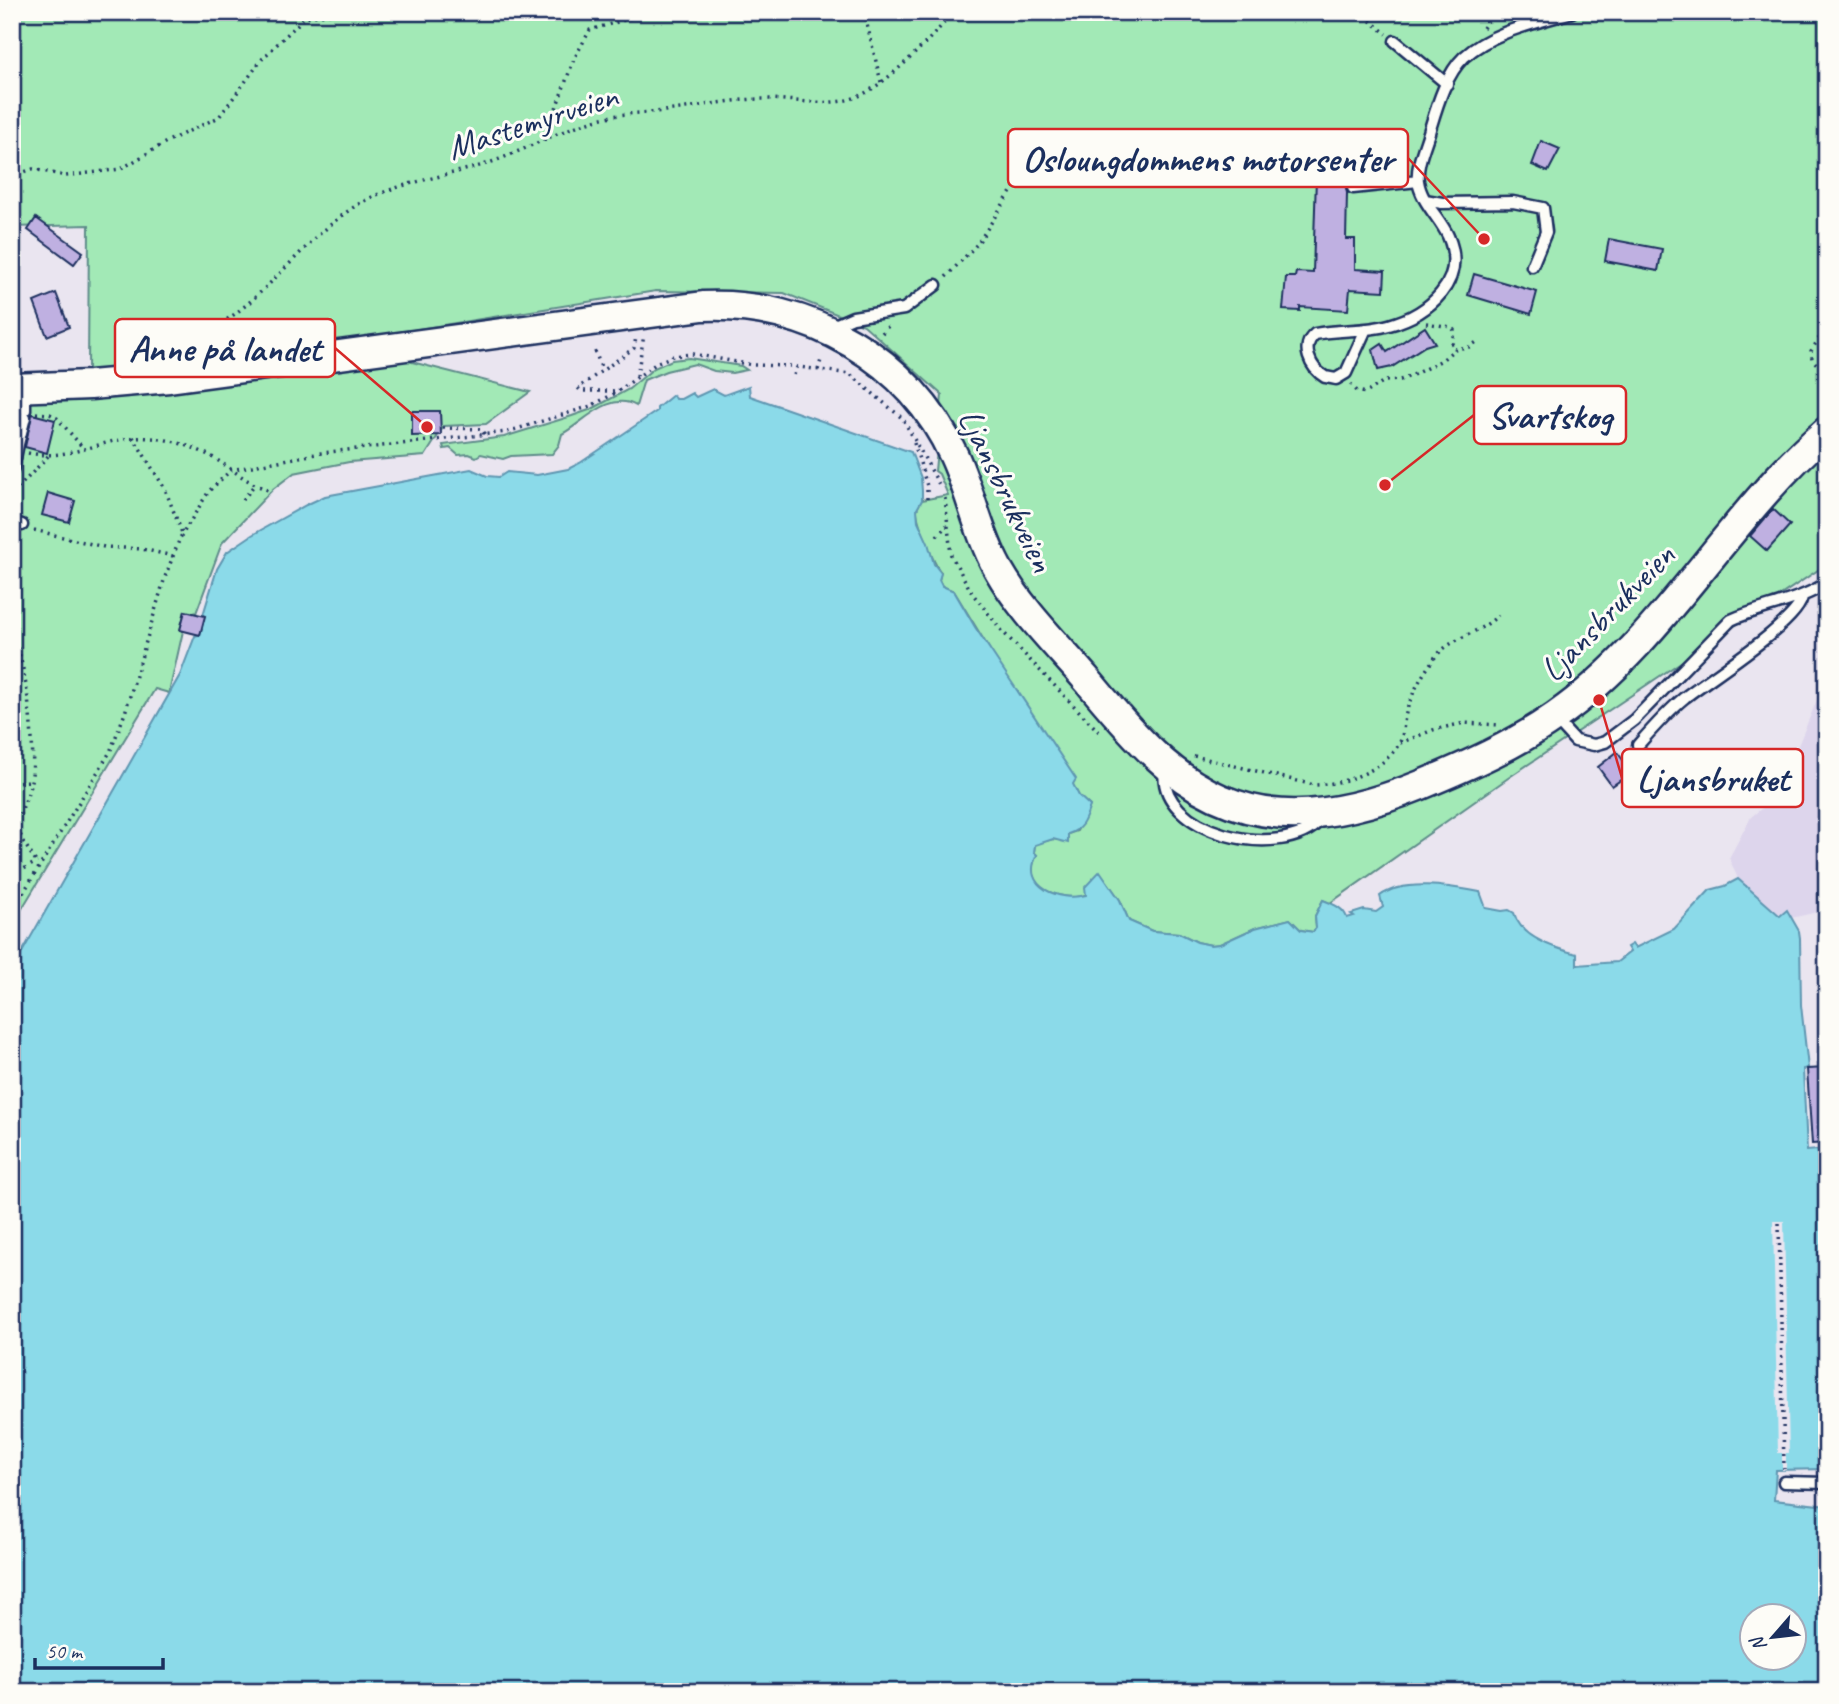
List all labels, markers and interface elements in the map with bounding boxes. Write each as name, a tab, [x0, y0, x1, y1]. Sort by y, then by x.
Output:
street label: Mastemyrveien	[441, 72, 624, 170]
callout: Osloungdommens motorsenter	[1008, 129, 1408, 187]
text: Osloungdommens motorsenter	[1022, 135, 1397, 182]
callout: Anne på landet	[115, 319, 335, 377]
text: Anne på landet	[129, 325, 325, 372]
callout: Svartskog	[1474, 386, 1626, 444]
text: Svartskog	[1488, 392, 1615, 439]
street label: Ljansbrukveien	[948, 401, 1065, 579]
street label: Ljansbrukveien	[1530, 533, 1685, 691]
callout: Ljansbruket	[1622, 749, 1803, 807]
text: Ljansbruket	[1637, 755, 1793, 802]
north arrow	[1738, 1602, 1808, 1672]
scale bar	[35, 1627, 163, 1671]
text: N	[1744, 1631, 1772, 1655]
text: 50 m	[46, 1638, 84, 1664]

